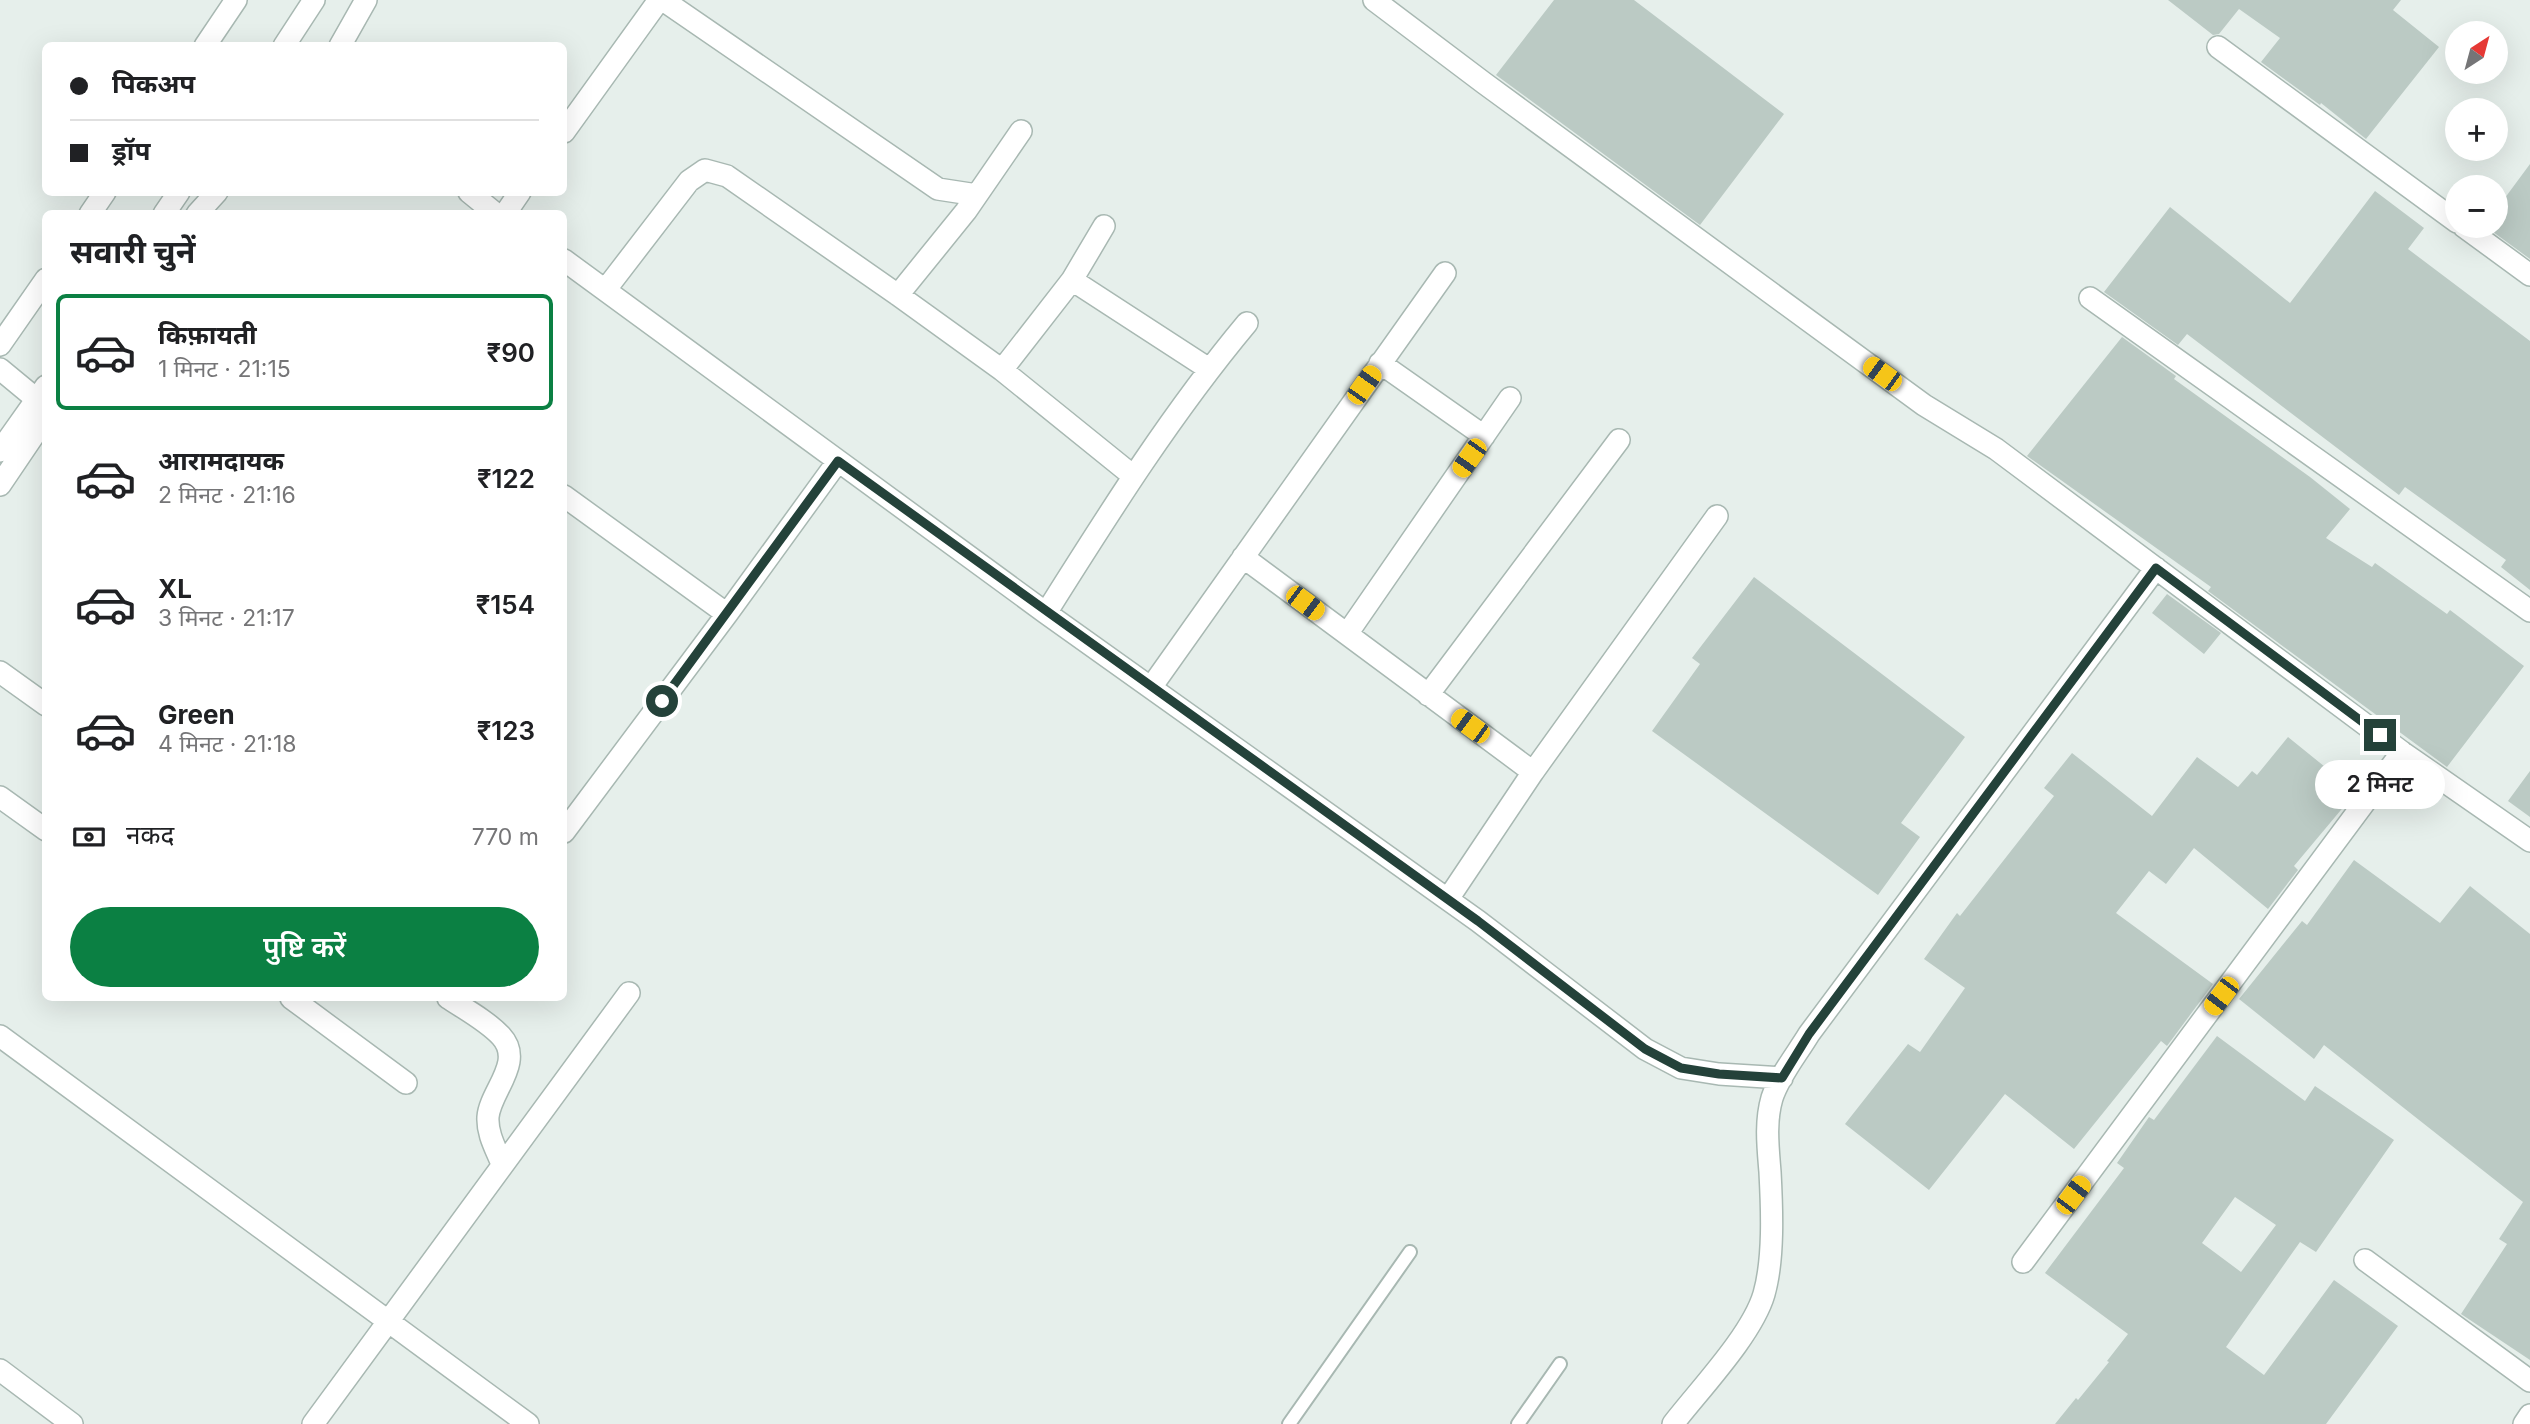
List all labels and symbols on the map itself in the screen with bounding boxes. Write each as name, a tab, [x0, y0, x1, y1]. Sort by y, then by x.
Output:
north arrow	[2445, 21, 2508, 84]
car	[1859, 353, 1906, 395]
car	[1344, 362, 1385, 408]
car	[1449, 435, 1490, 481]
car	[1282, 582, 1329, 624]
route start	[646, 685, 678, 717]
car	[1447, 705, 1494, 747]
route end	[2364, 719, 2396, 751]
callout: 2 मिनट	[2315, 760, 2445, 808]
car	[2200, 973, 2243, 1019]
car	[2052, 1172, 2095, 1218]

